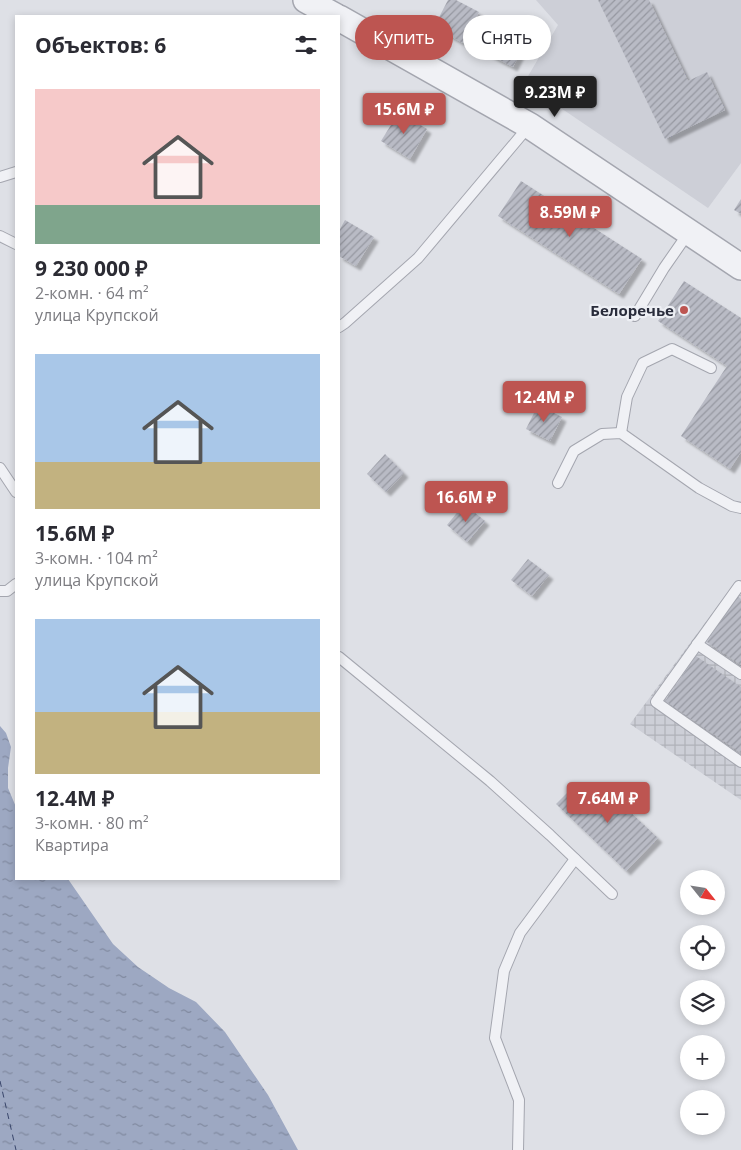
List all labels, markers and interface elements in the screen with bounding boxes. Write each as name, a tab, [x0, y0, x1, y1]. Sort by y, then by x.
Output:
chip: Купить	[355, 15, 453, 60]
chip: Снять	[463, 15, 551, 60]
text: Объектов: 6	[35, 31, 166, 59]
icon: filters	[292, 31, 320, 59]
pin: 9.23M ₽	[509, 76, 601, 118]
text: 9.23M ₽	[525, 81, 585, 103]
pin: 15.6M ₽	[358, 92, 450, 135]
text: 15.6M ₽	[374, 98, 434, 120]
icon: home	[133, 122, 223, 212]
pin: 8.59M ₽	[524, 196, 616, 238]
text: 8.59M ₽	[540, 201, 600, 223]
text: 9 230 000 ₽	[35, 254, 148, 282]
text: 2-комн. · 64 m²	[35, 282, 149, 304]
place label: Белоречье	[590, 300, 674, 320]
text: улица Крупской	[35, 304, 159, 326]
marker: Белоречье	[678, 304, 690, 316]
pin: 12.4M ₽	[498, 380, 590, 423]
text: 12.4M ₽	[514, 386, 574, 408]
icon: home	[133, 387, 223, 477]
pin: 16.6M ₽	[420, 480, 512, 523]
text: 16.6M ₽	[436, 486, 496, 508]
text: 15.6M ₽	[35, 519, 115, 547]
text: 3-комн. · 104 m²	[35, 547, 158, 569]
text: улица Крупской	[35, 569, 159, 591]
icon: home	[133, 652, 223, 742]
pin: 7.64M ₽	[562, 782, 654, 824]
text: 12.4M ₽	[35, 784, 115, 812]
text: 7.64M ₽	[578, 787, 638, 809]
text: 3-комн. · 80 m²	[35, 812, 149, 834]
text: Квартира	[35, 834, 109, 856]
north arrow	[680, 870, 725, 915]
map controls	[680, 870, 725, 1135]
button: locate	[680, 925, 725, 970]
button: layers	[680, 980, 725, 1025]
button: +	[680, 1035, 725, 1080]
button: −	[680, 1090, 725, 1135]

